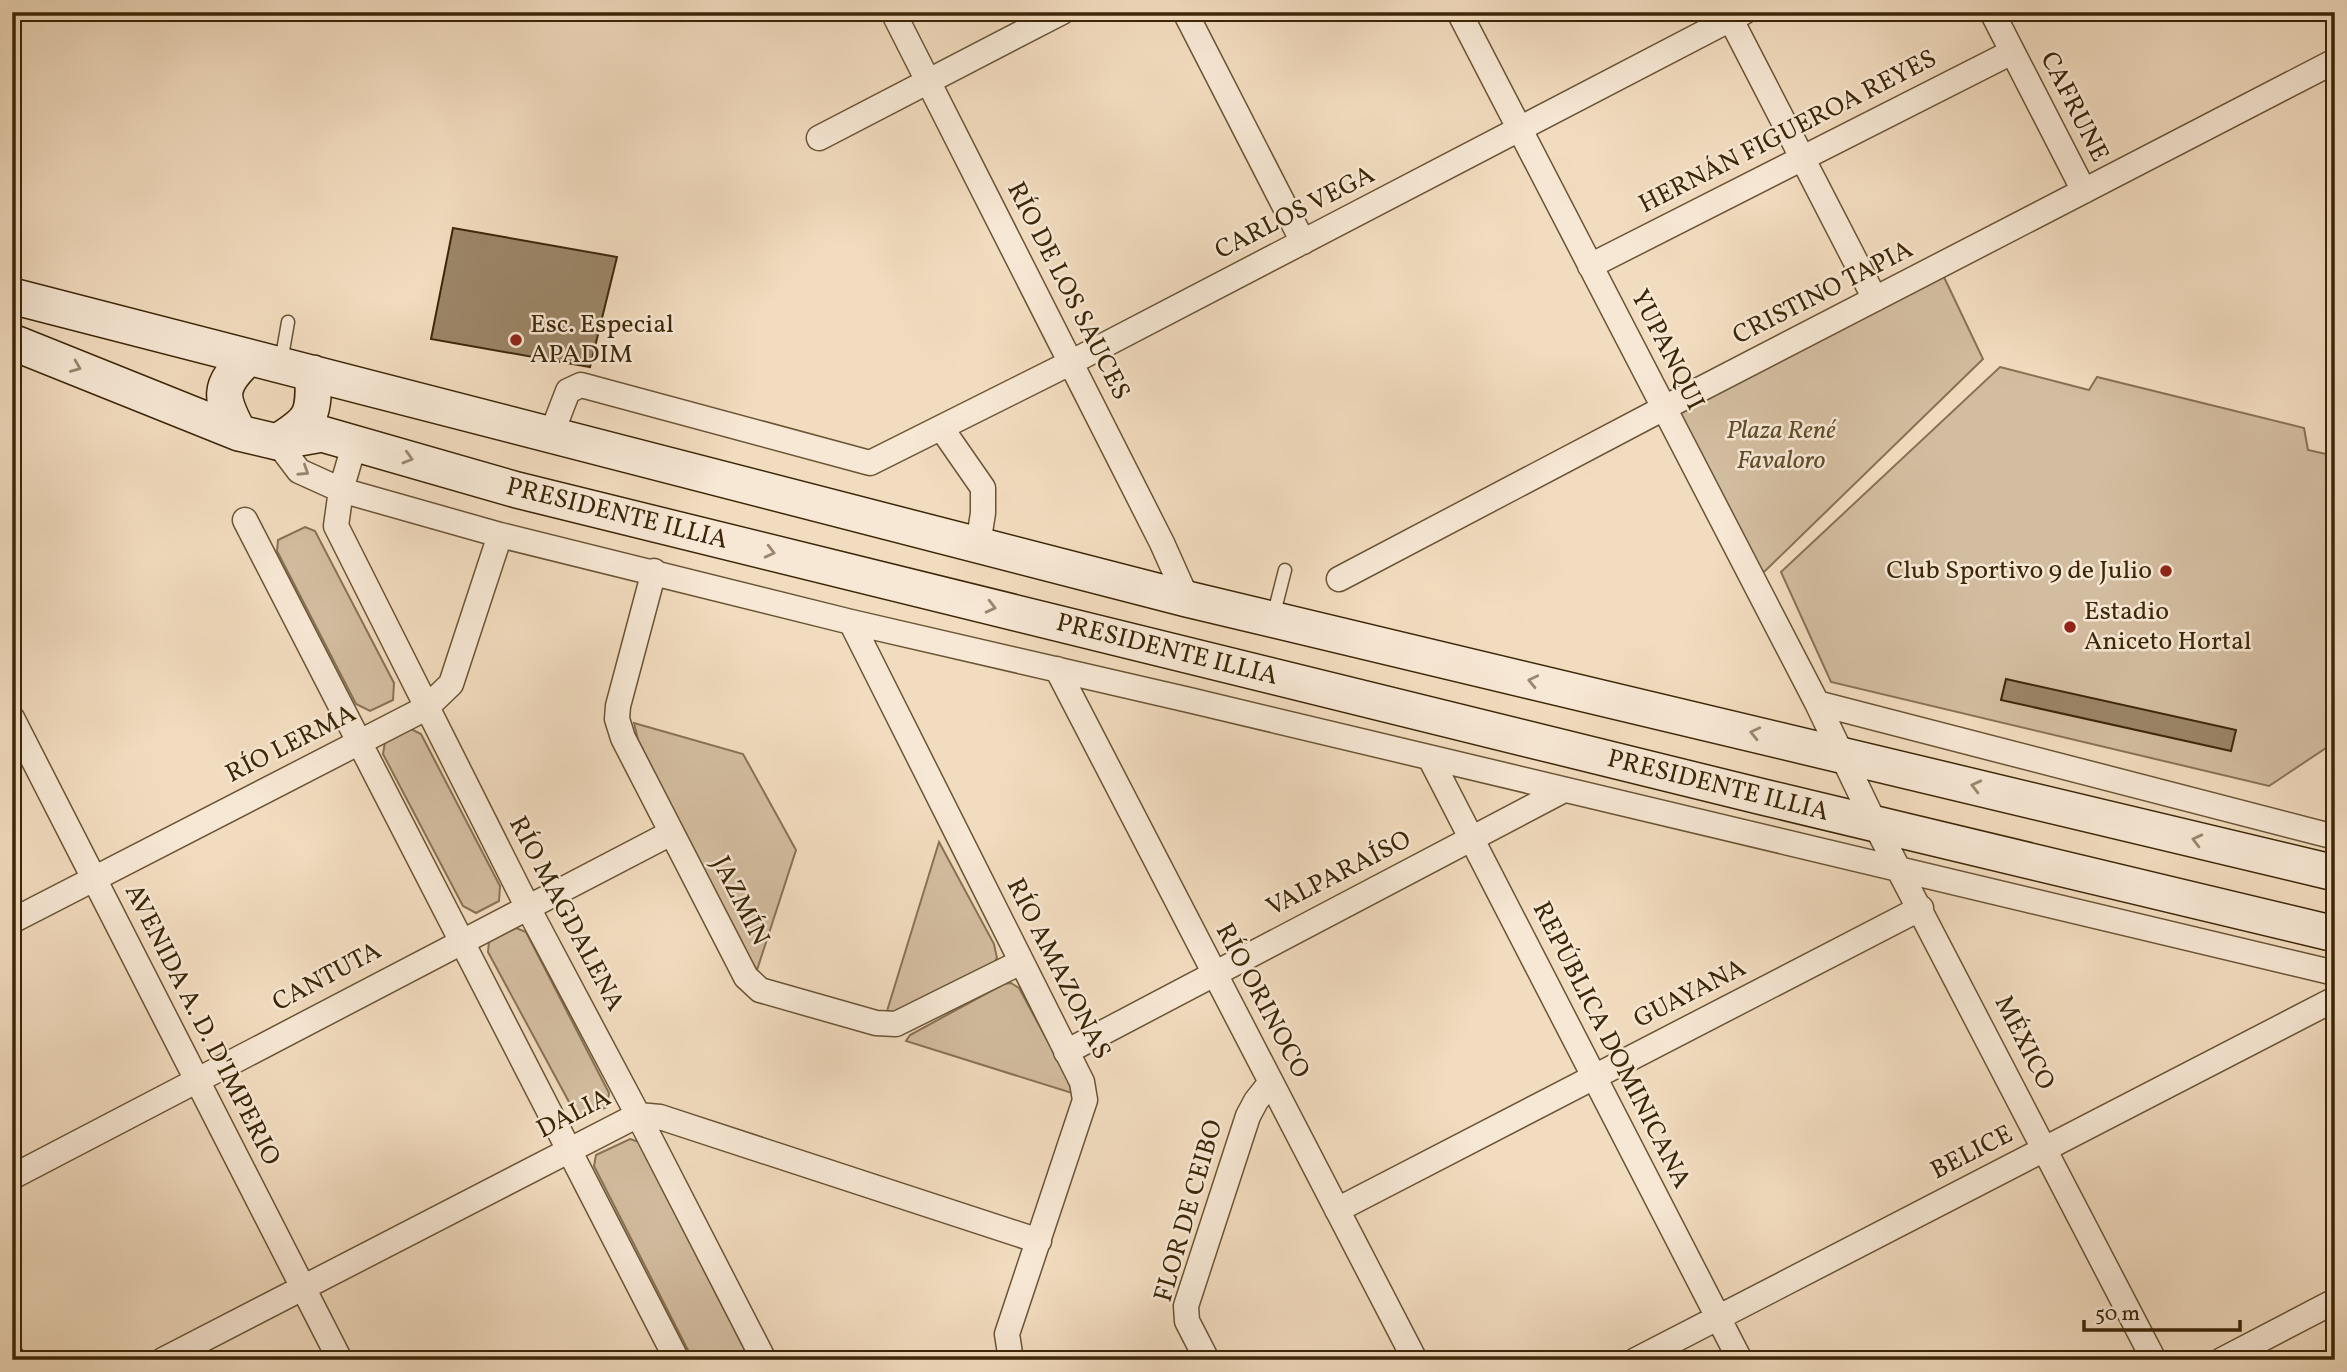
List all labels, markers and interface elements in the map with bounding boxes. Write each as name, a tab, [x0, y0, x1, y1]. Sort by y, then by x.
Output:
street label: HERNÁN FIGUEROA REYES	[1633, 41, 1943, 223]
street label: CAFRUNE	[2031, 46, 2117, 168]
street label: CARLOS VEGA	[1209, 157, 1381, 269]
street label: RÍO DE LOS SAUCES	[997, 176, 1139, 406]
street label: CRISTINO TAPIA	[1727, 232, 1919, 354]
street label: YUPANQUI	[1621, 283, 1713, 417]
place label: Esc. Especial APADIM	[530, 307, 674, 373]
marker: Esc. Especial APADIM	[508, 332, 524, 348]
one-way arrow	[69, 359, 81, 373]
park label: Plaza René Favaloro	[1726, 413, 1837, 479]
one-way arrow	[402, 449, 414, 464]
one-way arrow	[296, 463, 309, 476]
street label: PRESIDENTE ILLIA	[502, 469, 732, 559]
one-way arrow	[764, 544, 776, 558]
place label: Club Sportivo 9 de Julio	[1886, 553, 2152, 589]
marker: Club Sportivo 9 de Julio	[2158, 563, 2174, 579]
place label: Estadio Aniceto Hortal	[2084, 594, 2252, 660]
one-way arrow	[985, 598, 997, 613]
street label: PRESIDENTE ILLIA	[1052, 605, 1282, 695]
marker: Estadio Aniceto Hortal	[2062, 619, 2078, 635]
one-way arrow	[1527, 674, 1539, 689]
street label: RÍO LERMA	[220, 696, 362, 792]
one-way arrow	[1749, 727, 1761, 741]
street label: PRESIDENTE ILLIA	[1603, 741, 1833, 831]
one-way arrow	[1970, 780, 1982, 794]
street label: RÍO MAGDALENA	[499, 810, 633, 1018]
street label: VALPARAÍSO	[1260, 822, 1418, 926]
one-way arrow	[2191, 833, 2203, 848]
street label: JAZMÍN	[702, 850, 778, 952]
street label: RÍO AMAZONAS	[997, 872, 1119, 1066]
street label: AVENIDA A. D. D'IMPERIO	[115, 878, 289, 1172]
street label: REPÚBLICA DOMINICANA	[1523, 895, 1699, 1195]
street label: RÍO ORINOCO	[1206, 917, 1318, 1085]
street label: CANTUTA	[266, 933, 388, 1021]
street label: GUAYANA	[1628, 950, 1752, 1038]
street label: MÉXICO	[1985, 989, 2063, 1097]
street label: DALIA	[531, 1080, 617, 1148]
street label: FLOR DE CEIBO	[1146, 1116, 1232, 1306]
street label: BELICE	[1925, 1117, 2019, 1189]
scale bar	[2084, 1288, 2240, 1332]
text: 50 m	[2095, 1300, 2140, 1329]

